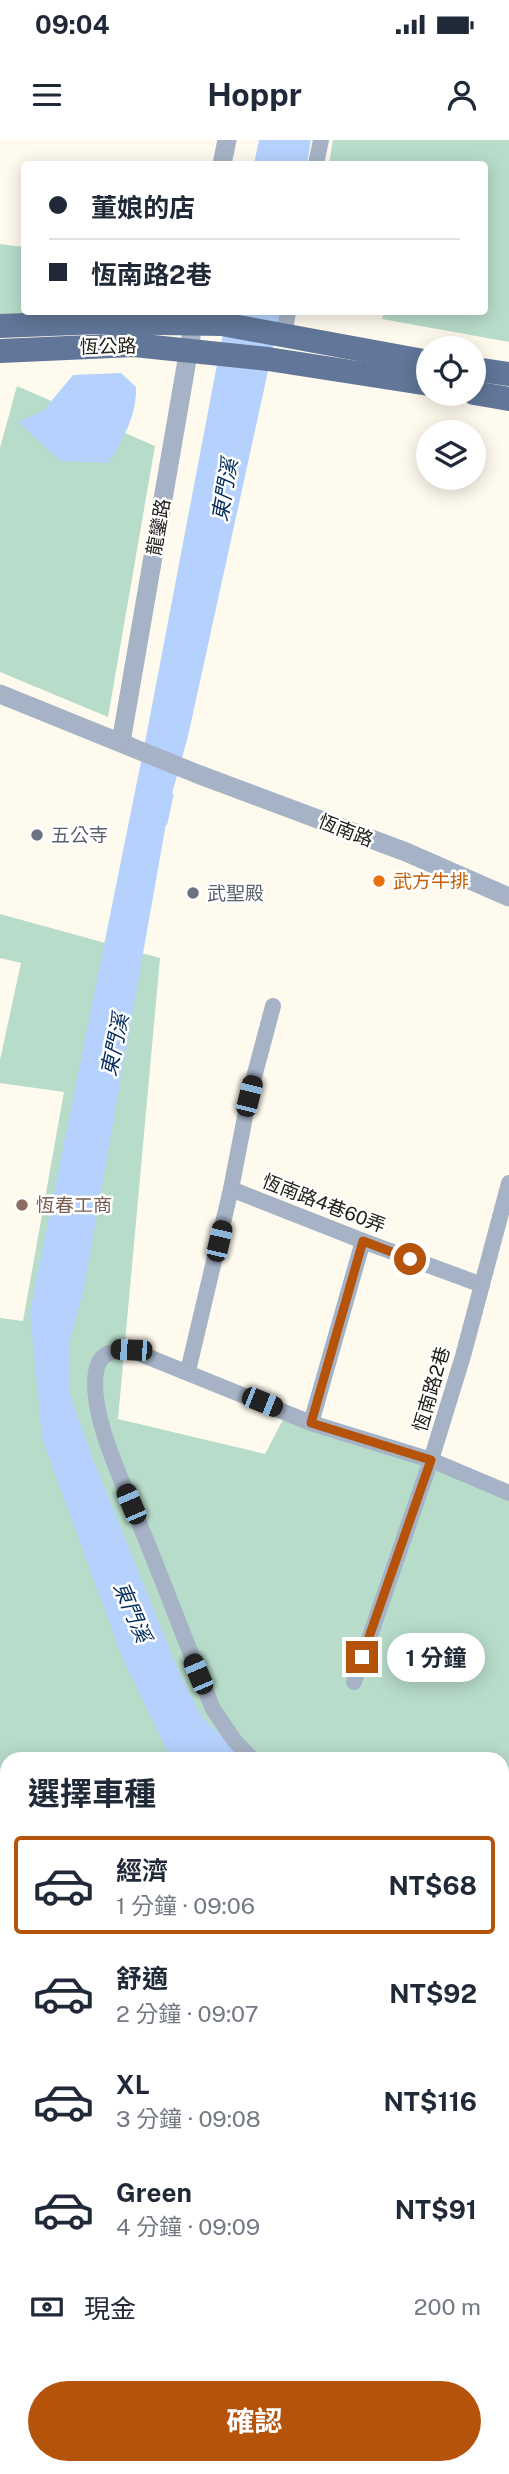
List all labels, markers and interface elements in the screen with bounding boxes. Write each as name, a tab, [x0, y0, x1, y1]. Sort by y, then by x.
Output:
text: 09:04	[35, 9, 110, 40]
icon: menu	[28, 76, 66, 114]
text: Hoppr	[207, 76, 302, 113]
icon: person	[443, 76, 481, 114]
text: 董娘的店	[91, 192, 195, 223]
text: 恆南路2巷	[91, 259, 212, 290]
street label: 恆公路	[79, 335, 137, 357]
map controls	[416, 336, 486, 490]
button: locate	[416, 336, 486, 406]
button: layers	[416, 420, 486, 490]
water label: 東門溪	[207, 454, 243, 523]
street label: 龍鑾路	[142, 497, 174, 557]
street label: 恆南路	[315, 810, 377, 850]
place label: 五公寺	[51, 824, 108, 846]
marker: 五公寺	[29, 827, 45, 843]
place label: 武方牛排	[393, 870, 469, 892]
marker: 武方牛排	[371, 873, 387, 889]
place label: 武聖殿	[207, 882, 264, 904]
marker: 武聖殿	[185, 885, 201, 901]
water label: 東門溪	[96, 1009, 134, 1078]
car	[234, 1073, 265, 1119]
street label: 恆南路4巷60弄	[259, 1169, 389, 1237]
place label: 恆春工商	[36, 1194, 112, 1216]
marker: 恆春工商	[14, 1197, 30, 1213]
car	[205, 1218, 234, 1264]
route start	[394, 1243, 426, 1275]
car	[110, 1339, 153, 1361]
street label: 恆南路2巷	[408, 1344, 454, 1434]
car	[239, 1384, 286, 1420]
car	[114, 1481, 149, 1527]
water label: 東門溪	[109, 1578, 157, 1648]
callout: 1 分鐘	[386, 1632, 485, 1682]
route end	[346, 1641, 378, 1673]
text: 1 分鐘	[405, 1644, 467, 1671]
car	[181, 1651, 216, 1697]
text: 選擇車種	[28, 1775, 156, 1812]
icon: car	[32, 1854, 95, 1917]
text: 經濟	[116, 1855, 168, 1886]
text: NT$68	[388, 1870, 477, 1901]
text: 1 分鐘 · 09:06	[116, 1892, 255, 1919]
icon: car	[32, 1962, 95, 2025]
text: 舒適	[116, 1963, 168, 1994]
text: NT$92	[389, 1978, 477, 2009]
text: 2 分鐘 · 09:07	[116, 2000, 259, 2027]
text: XL	[116, 2069, 150, 2100]
icon: car	[32, 2070, 95, 2133]
text: NT$116	[384, 2086, 477, 2117]
text: 3 分鐘 · 09:08	[116, 2105, 261, 2132]
text: Green	[116, 2177, 192, 2208]
icon: car	[32, 2178, 95, 2241]
text: NT$91	[395, 2194, 477, 2225]
text: 4 分鐘 · 09:09	[116, 2213, 260, 2240]
icon: cash	[28, 2288, 66, 2326]
text: 現金	[84, 2293, 136, 2324]
text: 200 m	[414, 2293, 481, 2320]
button: 確認	[28, 2381, 481, 2461]

